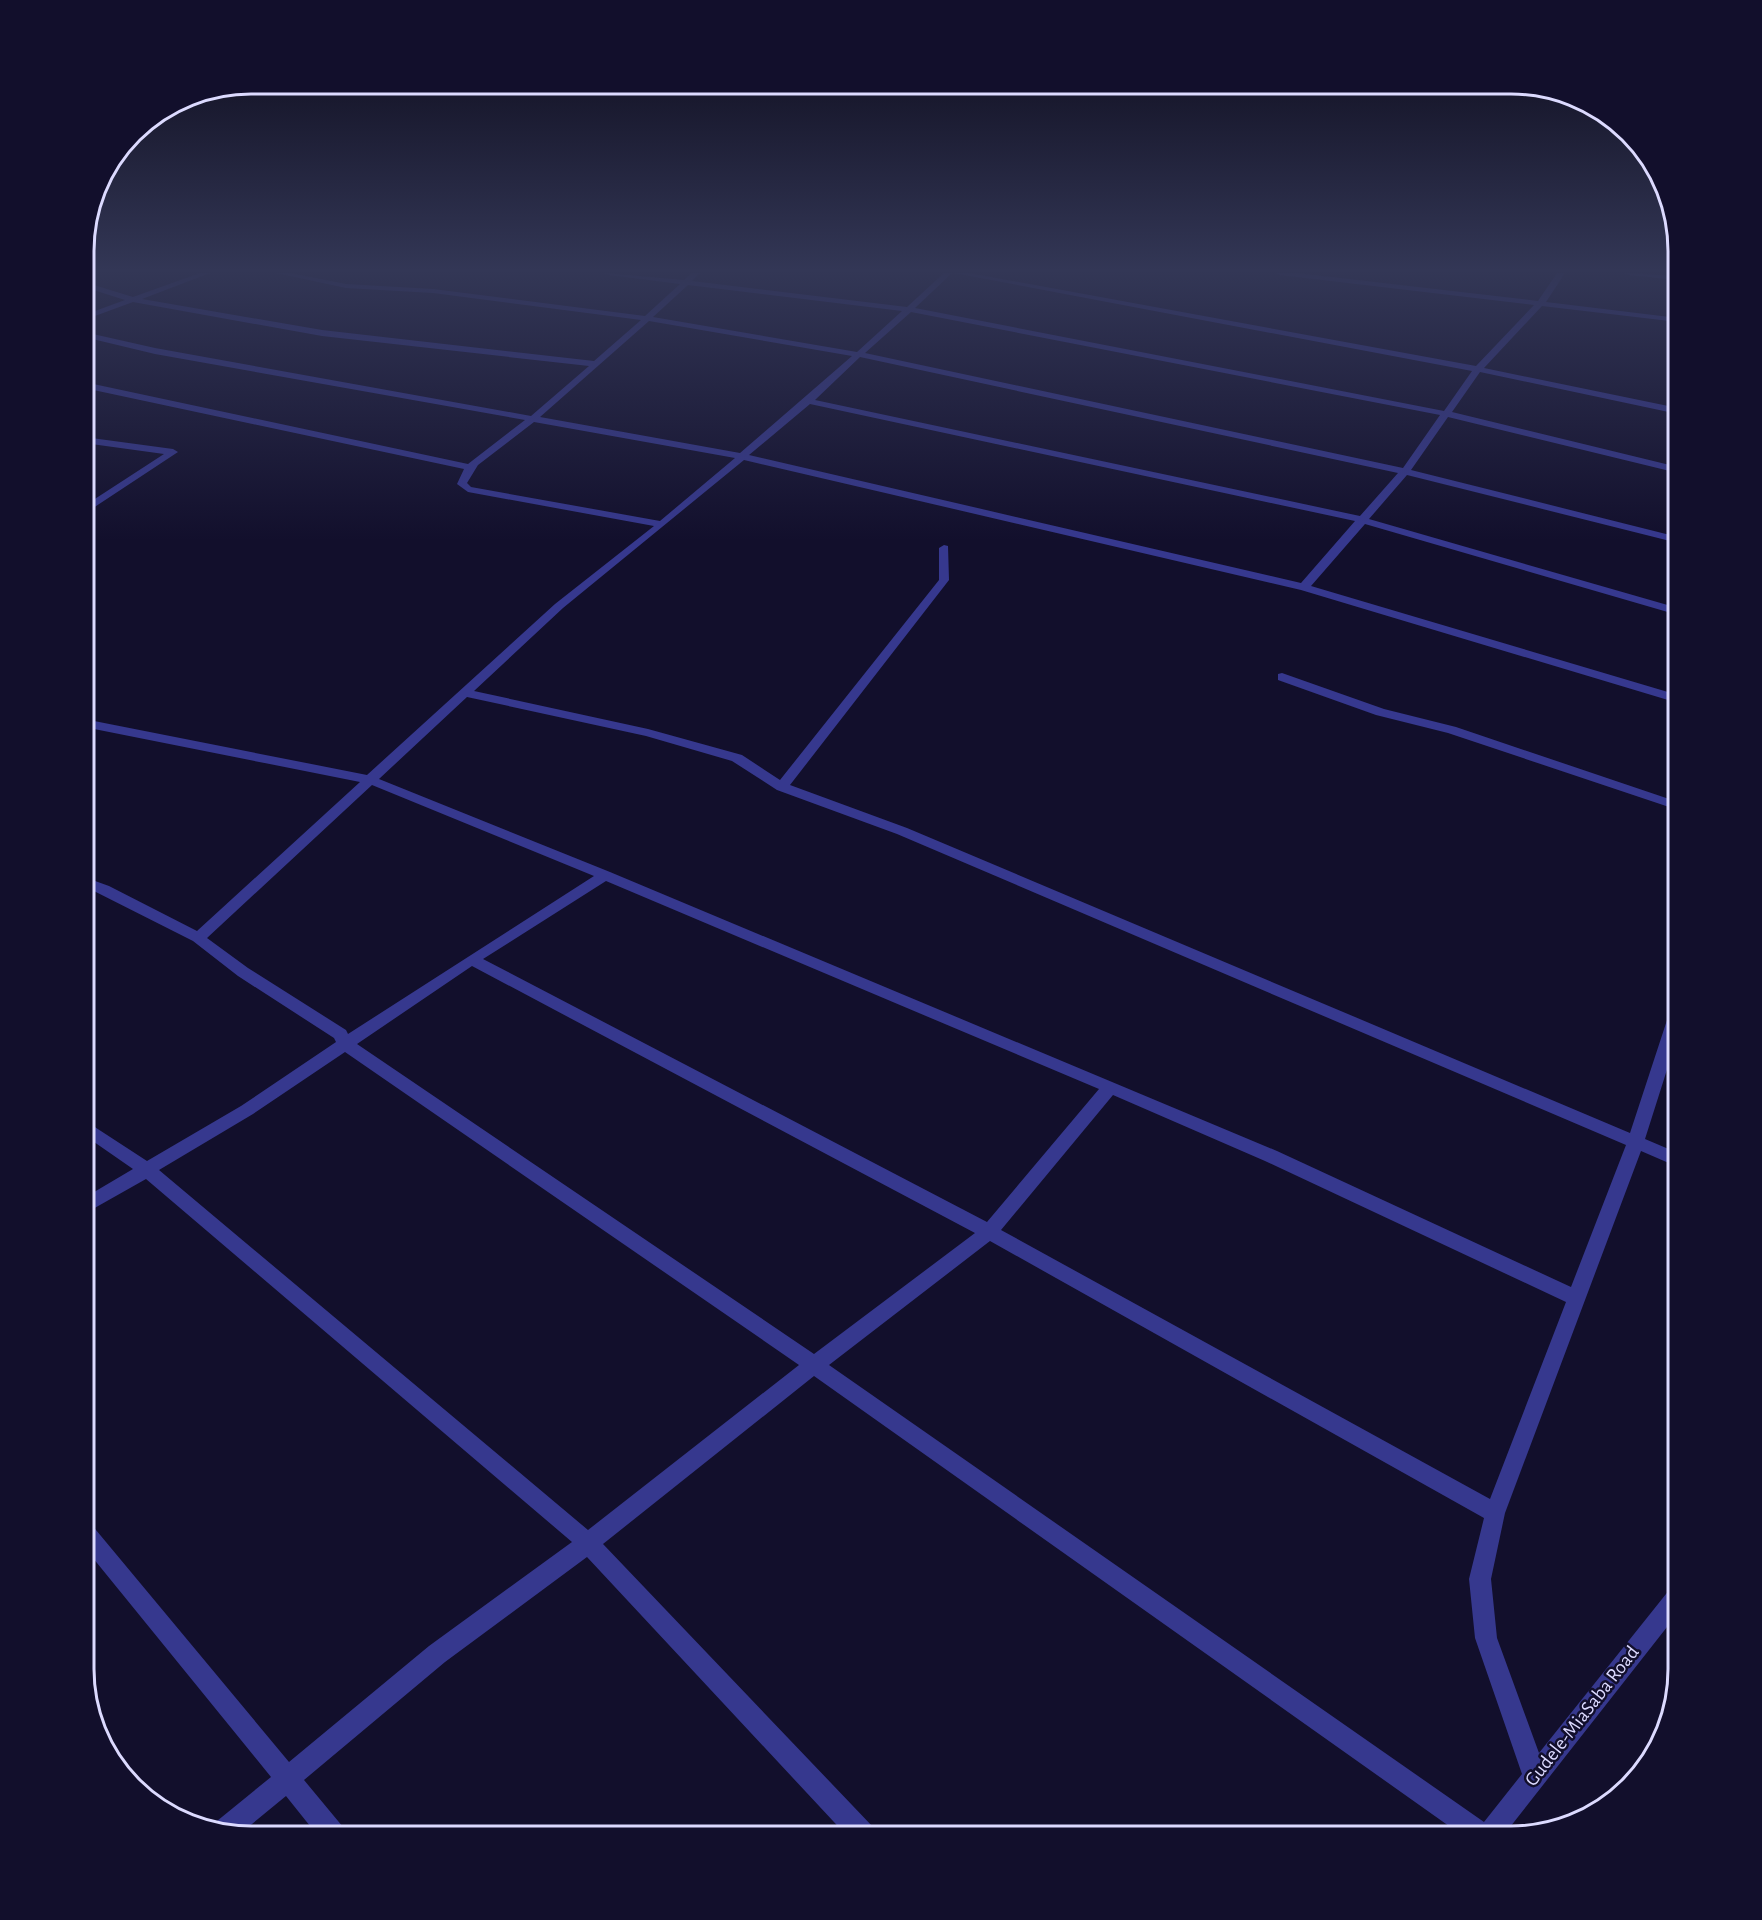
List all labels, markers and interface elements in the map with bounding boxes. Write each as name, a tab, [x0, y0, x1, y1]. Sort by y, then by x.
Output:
street label: Gudele-MiaSaba Road	[1521, 1642, 1643, 1790]

